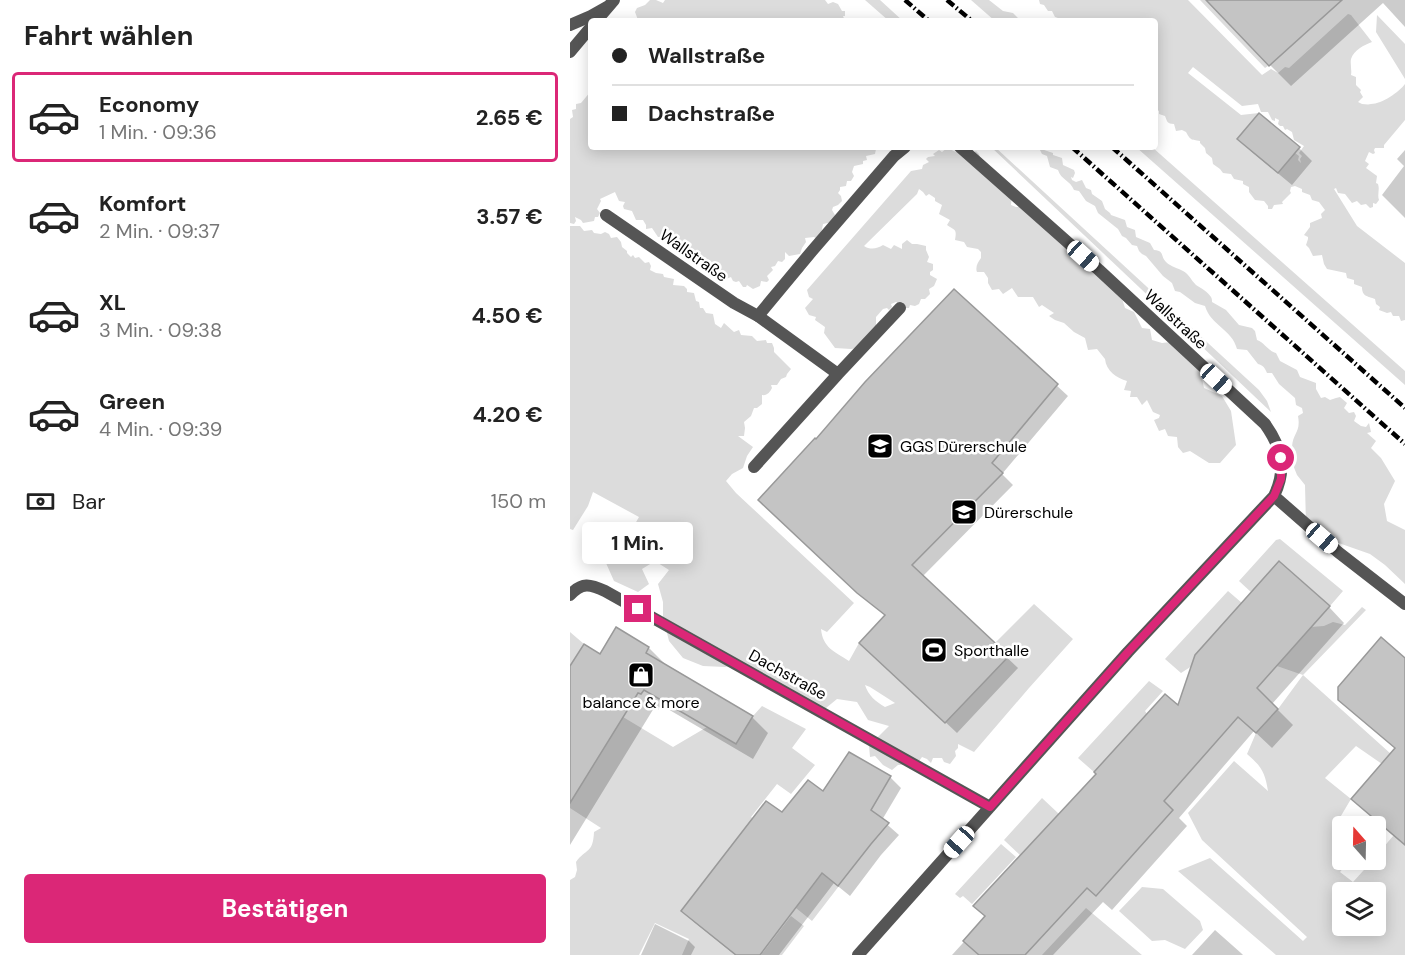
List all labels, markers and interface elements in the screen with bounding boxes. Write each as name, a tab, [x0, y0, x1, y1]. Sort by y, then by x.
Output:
text: Fahrt wählen	[24, 18, 194, 53]
text: Wallstraße	[648, 41, 765, 70]
icon: car	[27, 90, 81, 144]
text: Economy	[99, 90, 199, 119]
text: Dachstraße	[648, 99, 775, 128]
text: 2.65 €	[476, 103, 543, 132]
text: 1 Min. · 09:36	[99, 119, 217, 145]
icon: car	[27, 189, 81, 243]
text: Komfort	[99, 189, 186, 218]
text: 3.57 €	[476, 202, 543, 231]
text: 2 Min. · 09:37	[99, 218, 220, 244]
street label: Wallstraße	[656, 224, 732, 287]
car	[1064, 237, 1102, 275]
street label: Wallstraße	[1140, 285, 1212, 354]
icon: car	[27, 288, 81, 342]
text: XL	[99, 288, 126, 317]
text: 4.50 €	[471, 301, 543, 330]
text: 3 Min. · 09:38	[99, 317, 222, 343]
car	[1197, 360, 1235, 398]
icon: car	[27, 387, 81, 441]
text: Green	[99, 387, 165, 416]
text: 4.20 €	[473, 400, 543, 429]
text: 4 Min. · 09:39	[99, 416, 222, 442]
school or university icon: GGS Dürerschule	[865, 431, 895, 461]
place label: GGS Dürerschule	[900, 436, 1027, 457]
route start	[1267, 444, 1294, 471]
icon: cash	[24, 485, 57, 518]
text: Bar	[72, 487, 105, 516]
text: 150 m	[491, 488, 546, 514]
school or university icon: Dürerschule	[949, 497, 979, 527]
place label: Dürerschule	[984, 502, 1073, 523]
car	[1303, 519, 1341, 557]
callout: 1 Min.	[583, 522, 694, 564]
text: 1 Min.	[611, 530, 664, 556]
route end	[624, 595, 651, 622]
sports icon: Sporthalle	[919, 635, 949, 665]
place label: Sporthalle	[954, 640, 1029, 661]
street label: Dachstraße	[745, 644, 830, 704]
shop icon: balance & more	[626, 660, 656, 690]
place label: balance & more	[582, 692, 700, 713]
north arrow	[1332, 816, 1386, 870]
map controls	[1332, 816, 1386, 936]
car	[940, 823, 978, 861]
button: Bestätigen	[24, 874, 546, 943]
button: layers	[1332, 882, 1386, 936]

